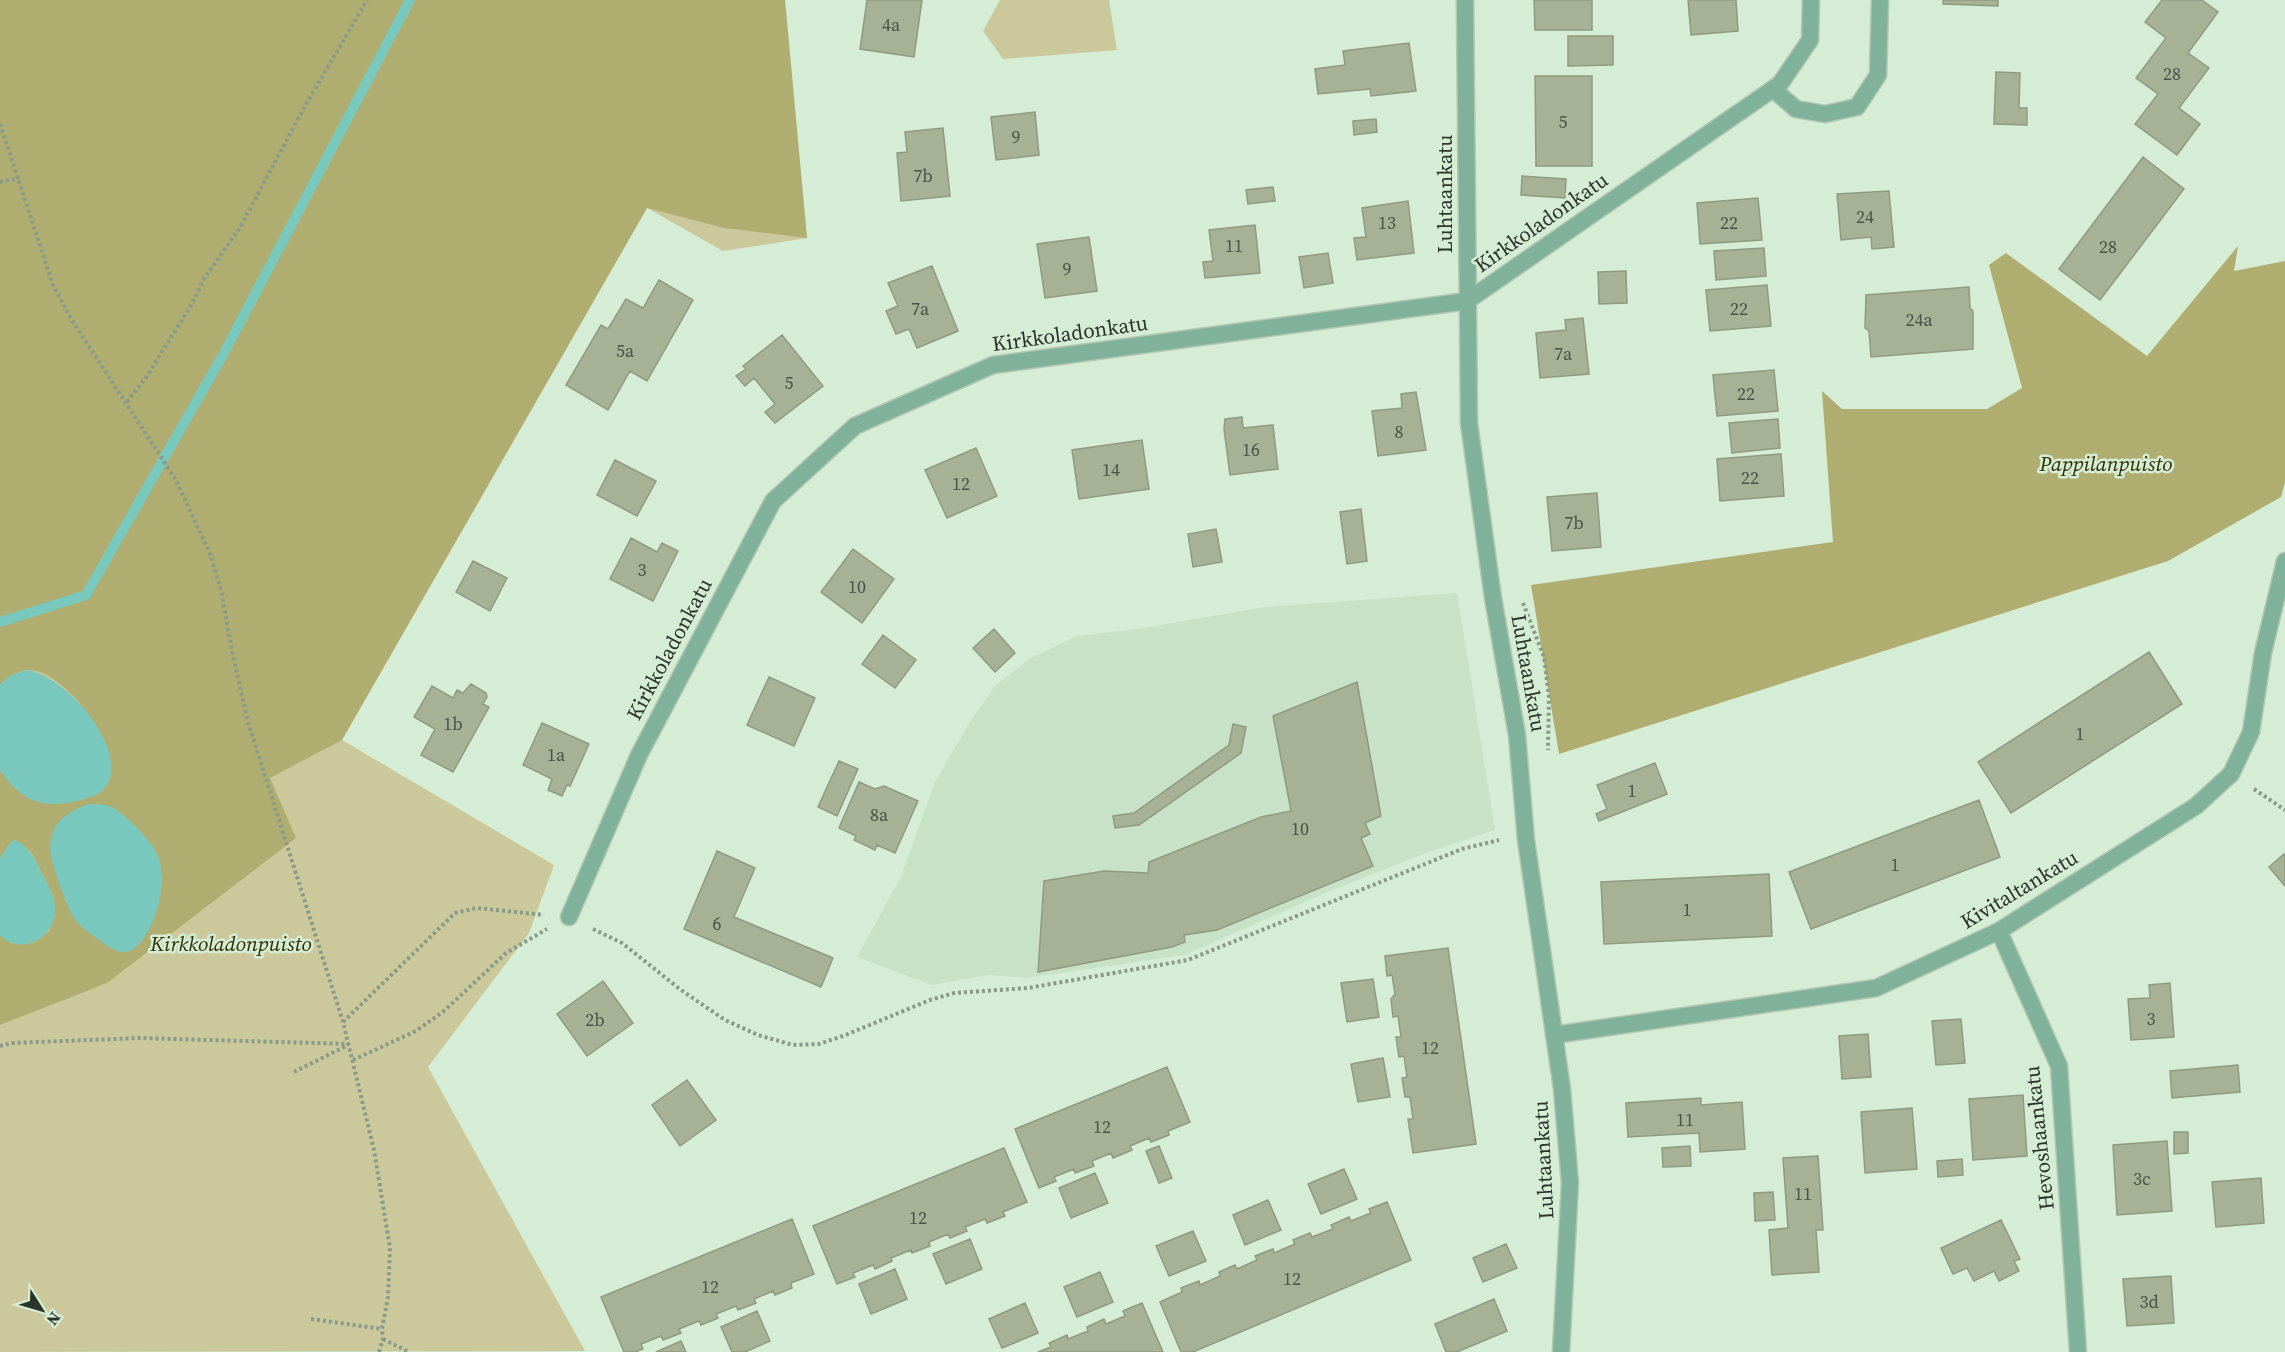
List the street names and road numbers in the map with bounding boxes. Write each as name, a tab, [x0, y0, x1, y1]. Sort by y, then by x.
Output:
street label: Luhtaankatu	[1430, 135, 1459, 253]
street label: Kirkkoladonkatu	[1468, 165, 1614, 279]
street label: Kirkkoladonkatu	[990, 308, 1150, 358]
street label: Kirkkoladonkatu	[619, 573, 719, 725]
street label: Luhtaankatu	[1504, 612, 1554, 734]
street label: Kivitaltankatu	[1955, 843, 2083, 935]
street label: Hevoshaankatu	[2017, 1064, 2061, 1212]
street label: Luhtaankatu	[1525, 1100, 1561, 1220]

